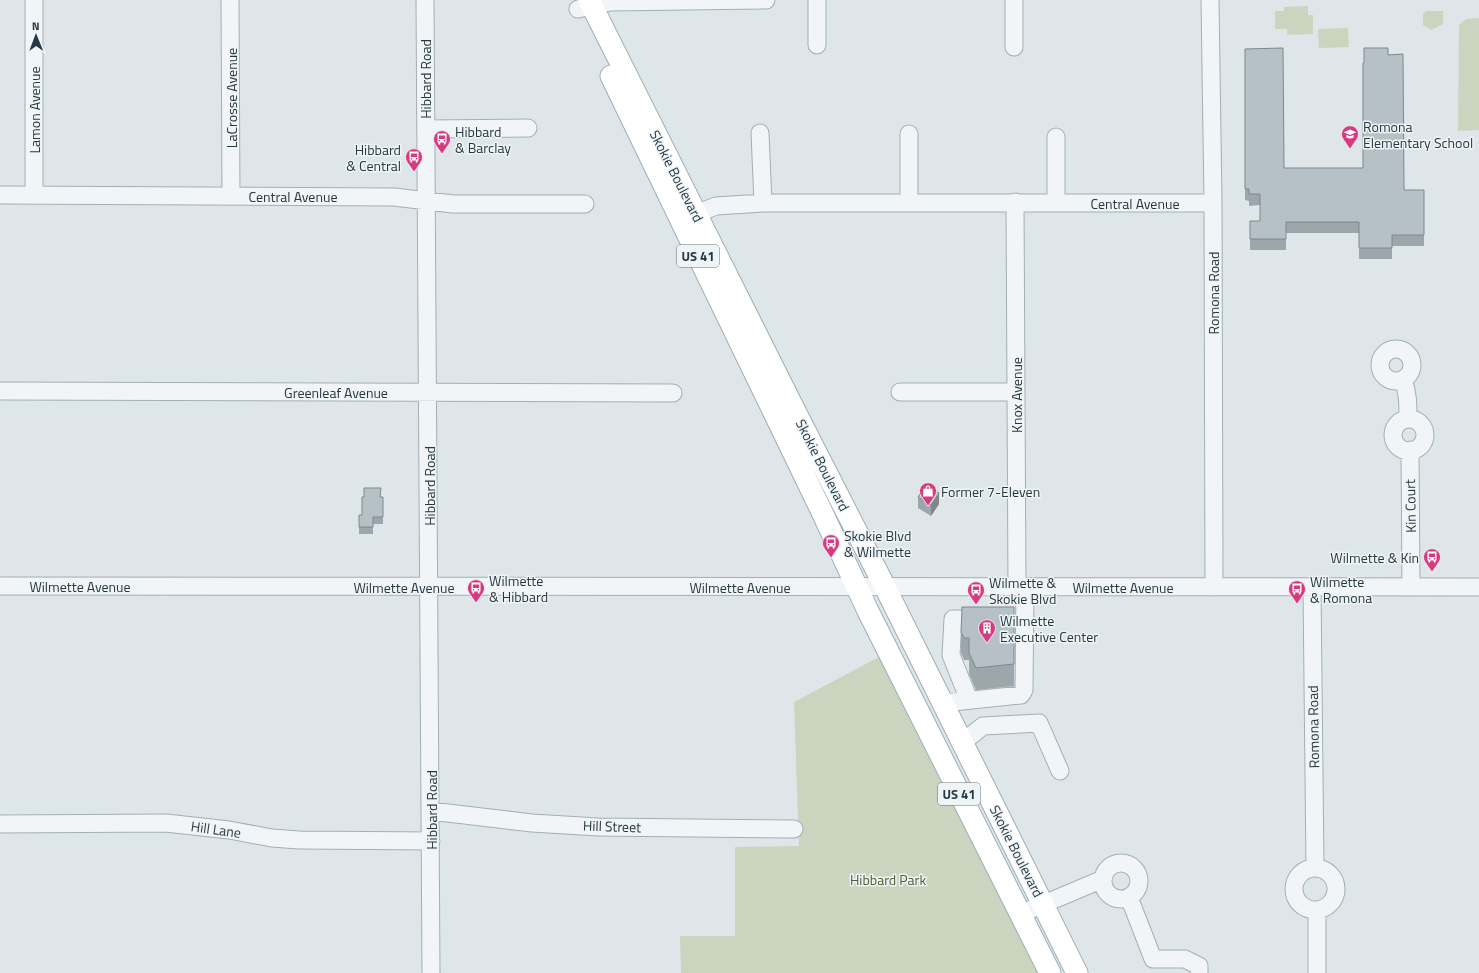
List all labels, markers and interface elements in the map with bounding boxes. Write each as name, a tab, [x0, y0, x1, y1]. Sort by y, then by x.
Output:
north arrow	[16, 16, 56, 56]
text: N	[32, 18, 40, 34]
street label: Hibbard Road	[415, 39, 436, 119]
street label: LaCrosse Avenue	[221, 48, 242, 148]
street label: Lamon Avenue	[24, 66, 45, 154]
place label: Romona Elementary School	[1363, 116, 1473, 153]
place label: Hibbard & Barclay	[455, 121, 511, 158]
school or university icon: Romona Elementary School	[1340, 124, 1360, 149]
street label: Skokie Boulevard	[645, 126, 709, 226]
bus stop icon: Hibbard & Barclay	[432, 129, 452, 154]
place label: Hibbard & Central	[346, 139, 401, 176]
bus stop icon: Hibbard & Central	[404, 147, 424, 172]
street label: Central Avenue	[249, 186, 337, 207]
street label: Central Avenue	[1091, 193, 1179, 214]
road number: US 41	[677, 245, 719, 267]
street label: Romona Road	[1203, 252, 1224, 334]
street label: Knox Avenue	[1006, 357, 1027, 433]
street label: Greenleaf Avenue	[284, 382, 388, 403]
street label: Skokie Boulevard	[791, 415, 855, 515]
street label: Hibbard Road	[419, 446, 440, 526]
street label: Kin Court	[1399, 479, 1421, 533]
shop icon: Former 7-Eleven	[918, 481, 938, 506]
place label: Former 7-Eleven	[941, 481, 1040, 502]
place label: Skokie Blvd & Wilmette	[844, 525, 911, 562]
bus stop icon: Skokie Blvd & Wilmette	[821, 533, 841, 558]
place label: Wilmette & Kin	[1330, 547, 1419, 568]
bus stop icon: Wilmette & Kin	[1422, 547, 1442, 572]
place label: Wilmette & Hibbard	[489, 570, 548, 607]
place label: Wilmette & Romona	[1310, 571, 1372, 608]
place label: Wilmette & Skokie Blvd	[989, 572, 1056, 609]
street label: Wilmette Avenue	[29, 576, 131, 597]
street label: Wilmette Avenue	[353, 577, 455, 598]
street label: Wilmette Avenue	[689, 577, 791, 598]
street label: Wilmette Avenue	[1072, 577, 1174, 598]
bus stop icon: Wilmette & Hibbard	[466, 578, 486, 603]
bus stop icon: Wilmette & Romona	[1287, 579, 1307, 604]
bus stop icon: Wilmette & Skokie Blvd	[966, 580, 986, 605]
place label: Wilmette Executive Center	[1000, 610, 1098, 647]
building icon: Wilmette Executive Center	[977, 618, 997, 643]
street label: Romona Road	[1302, 685, 1324, 769]
street label: Hibbard Road	[421, 770, 442, 850]
road number: US 41	[938, 783, 980, 805]
street label: Skokie Boulevard	[985, 801, 1049, 901]
street label: Hill Street	[583, 814, 642, 838]
street label: Hill Lane	[190, 815, 242, 843]
park label: Hibbard Park	[850, 869, 926, 890]

